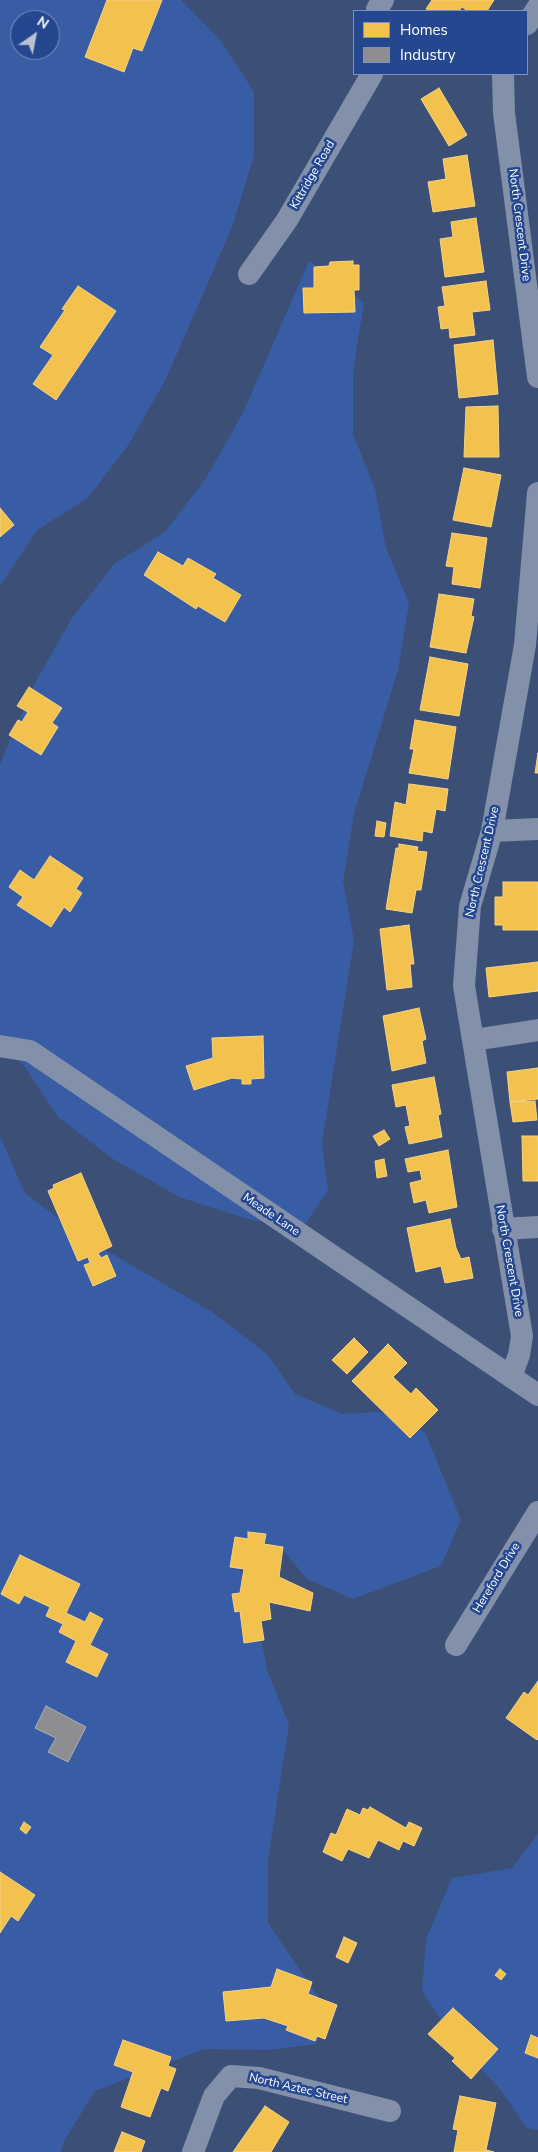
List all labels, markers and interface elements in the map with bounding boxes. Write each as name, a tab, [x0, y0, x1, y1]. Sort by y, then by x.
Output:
north arrow	[10, 10, 60, 60]
legend	[353, 10, 528, 75]
text: N	[33, 12, 52, 34]
text: Homes	[400, 20, 448, 40]
text: Industry	[400, 45, 455, 65]
street label: Kittridge Road	[288, 138, 338, 212]
street label: North Crescent Drive	[505, 168, 533, 282]
street label: North Crescent Drive	[463, 805, 503, 919]
street label: Meade Lane	[240, 1191, 302, 1239]
street label: North Crescent Drive	[492, 1204, 526, 1318]
street label: Hereford Drive	[470, 1540, 524, 1616]
street label: North Aztec Street	[247, 2071, 349, 2107]

